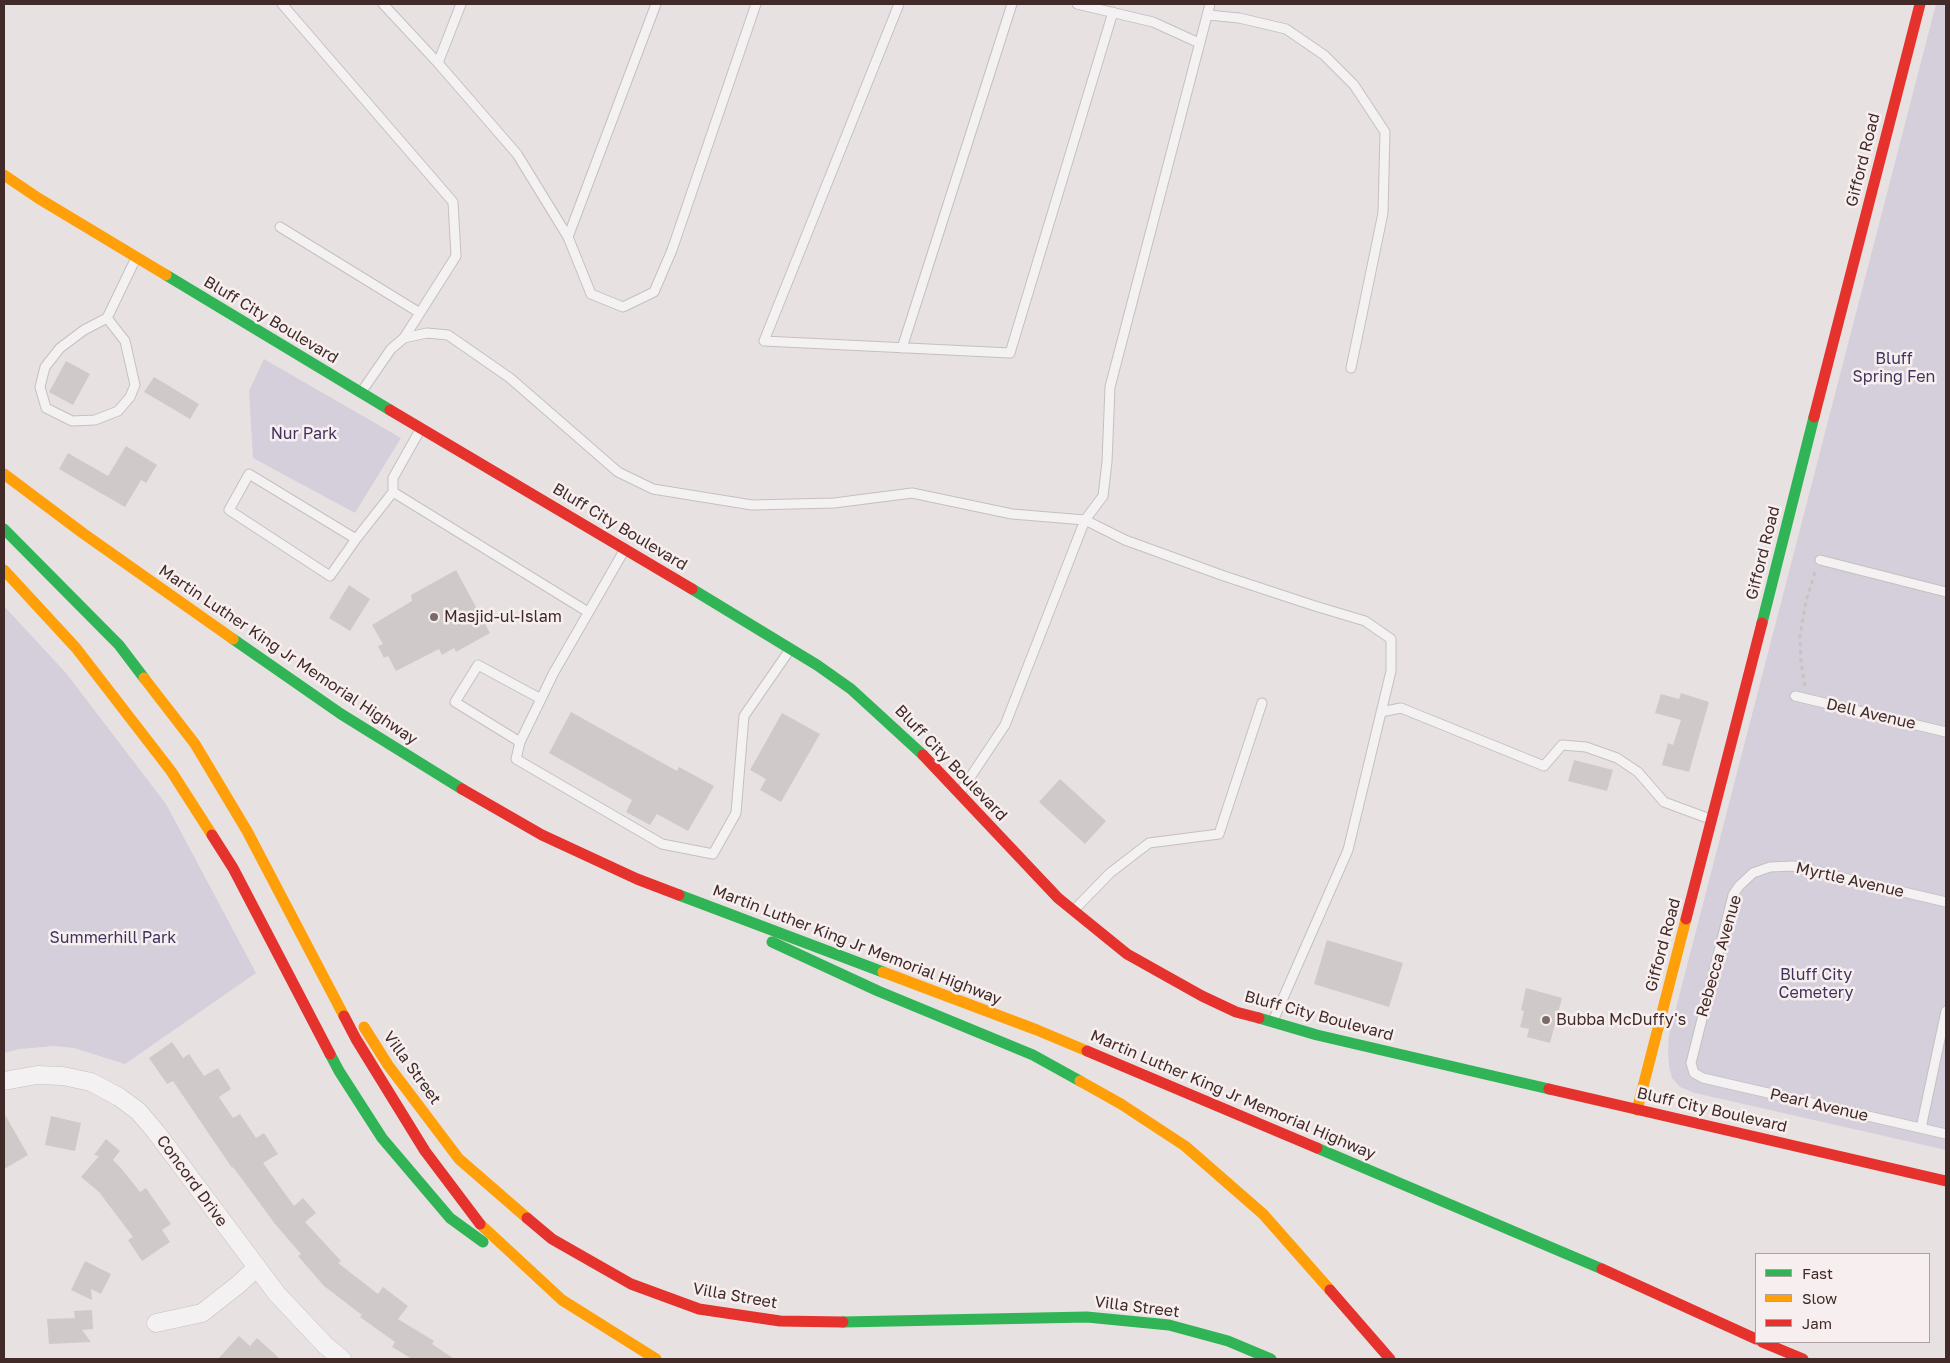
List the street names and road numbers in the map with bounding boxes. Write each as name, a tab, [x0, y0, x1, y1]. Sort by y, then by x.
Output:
street label: Gifford Road	[1842, 111, 1884, 209]
street label: Bluff City Boulevard	[200, 272, 342, 368]
street label: Bluff City Boulevard	[549, 479, 691, 575]
street label: Gifford Road	[1742, 504, 1784, 602]
street label: Martin Luther King Jr Memorial Highway	[155, 561, 421, 749]
street label: Dell Avenue	[1824, 694, 1918, 734]
street label: Bluff City Boulevard	[891, 701, 1011, 825]
street label: Myrtle Avenue	[1794, 858, 1906, 902]
street label: Martin Luther King Jr Memorial Highway	[710, 881, 1004, 1009]
street label: Rebecca Avenue	[1692, 893, 1746, 1019]
street label: Gifford Road	[1641, 896, 1685, 994]
street label: Bluff City Boulevard	[1242, 987, 1396, 1045]
street label: Martin Luther King Jr Memorial Highway	[1087, 1026, 1379, 1164]
street label: Villa Street	[379, 1028, 445, 1108]
street label: Bluff City Boulevard	[1635, 1083, 1789, 1137]
street label: Pearl Avenue	[1768, 1084, 1870, 1126]
street label: Concord Drive	[152, 1132, 232, 1230]
street label: Villa Street	[691, 1279, 779, 1313]
street label: Villa Street	[1093, 1292, 1181, 1322]

